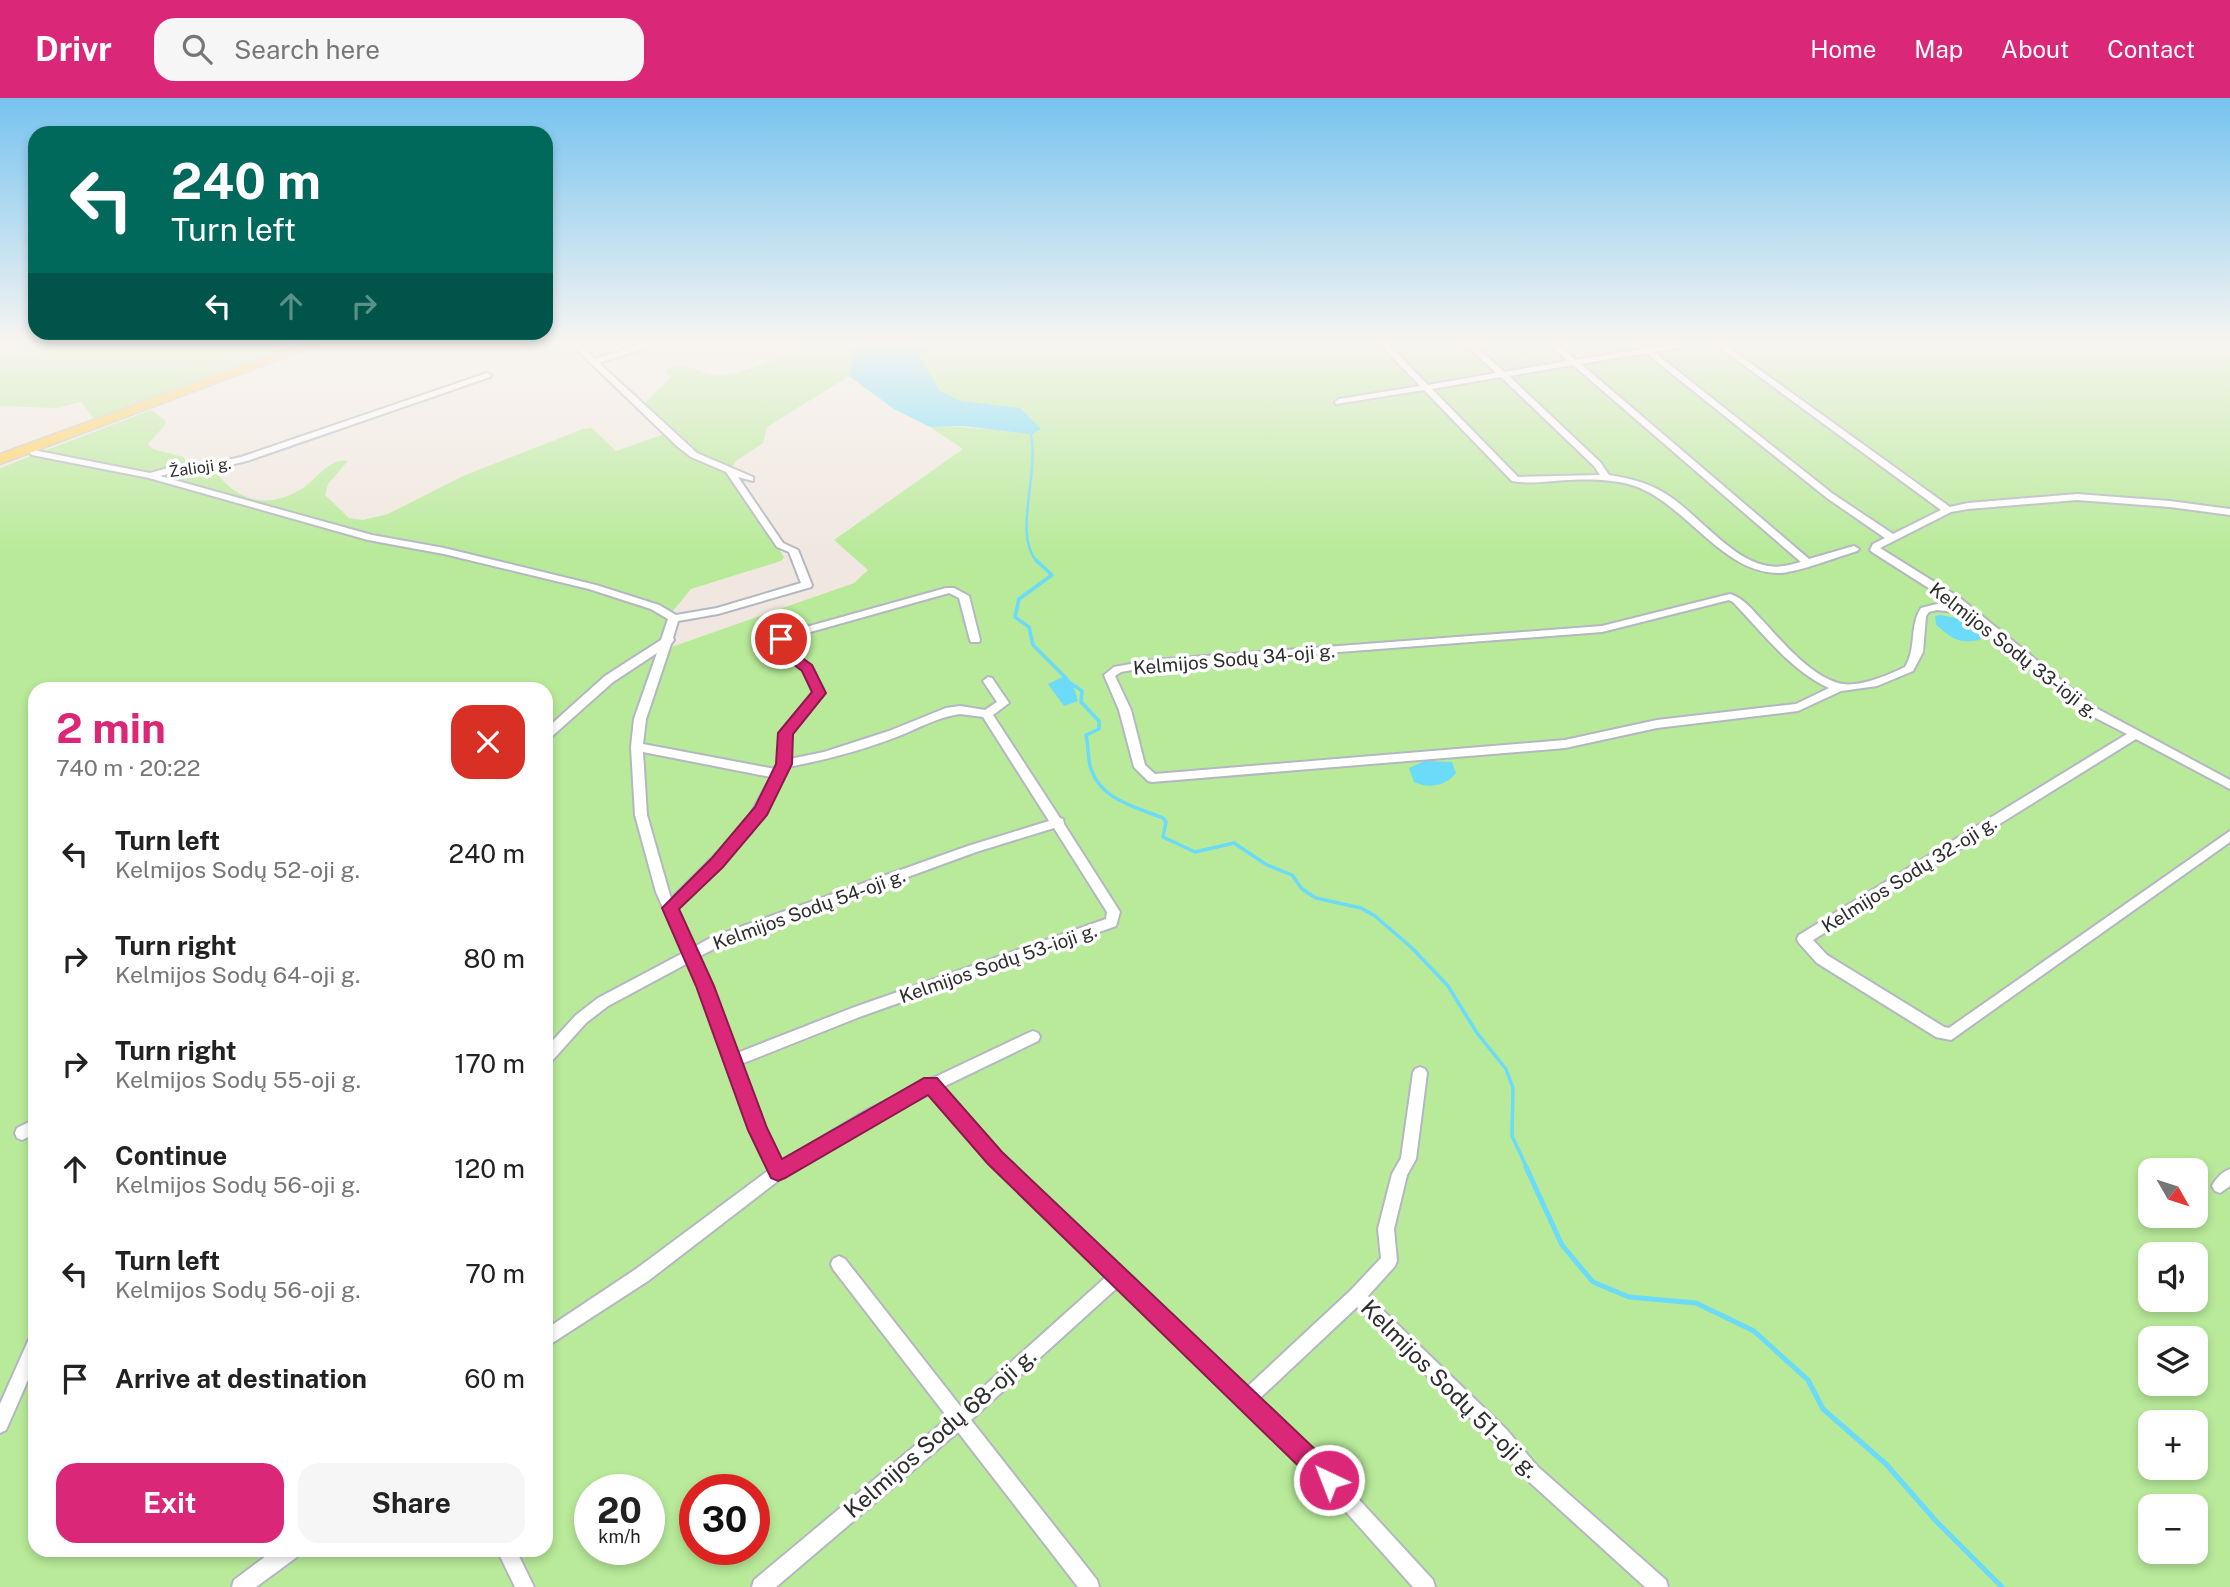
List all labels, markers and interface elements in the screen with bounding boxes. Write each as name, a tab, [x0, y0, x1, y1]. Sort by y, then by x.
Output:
search box	[154, 18, 644, 81]
text: Drivr	[35, 30, 112, 68]
icon: search	[178, 30, 216, 68]
text: Search here	[234, 34, 380, 65]
text: Home	[1810, 35, 1876, 63]
text: Map	[1914, 35, 1963, 63]
text: About	[2001, 35, 2069, 63]
text: Contact	[2107, 35, 2195, 63]
text: 240 m	[171, 152, 321, 210]
icon: left	[56, 154, 147, 245]
text: Turn left	[171, 211, 296, 248]
icon: left	[199, 287, 237, 325]
icon: ahead	[272, 287, 310, 325]
icon: right	[345, 287, 383, 325]
street label: Žalioji g.	[168, 453, 232, 481]
street label: Kelmijos Sodų 33-ioji g.	[1926, 578, 2102, 722]
pin	[751, 609, 811, 669]
icon: arrive	[762, 620, 800, 658]
street label: Kelmijos Sodų 34-oji g.	[1132, 639, 1336, 679]
text: 2 min	[56, 703, 166, 752]
button: close	[451, 705, 525, 779]
text: 740 m · 20:22	[56, 754, 200, 781]
street label: Kelmijos Sodų 32-oji g.	[1817, 811, 2001, 937]
text: Turn left	[115, 825, 220, 856]
icon: left	[56, 835, 94, 873]
text: 240 m	[448, 838, 525, 869]
text: Kelmijos Sodų 52-oji g.	[115, 856, 360, 883]
street label: Kelmijos Sodų 54-oji g.	[710, 864, 908, 954]
street label: Kelmijos Sodų 53-ioji g.	[896, 919, 1100, 1007]
text: Turn right	[115, 930, 237, 961]
icon: right	[56, 940, 94, 978]
text: 80 m	[464, 943, 525, 974]
text: Kelmijos Sodų 64-oji g.	[115, 961, 360, 988]
text: Turn right	[115, 1035, 237, 1066]
icon: right	[56, 1045, 94, 1083]
text: 170 m	[455, 1048, 525, 1079]
text: Kelmijos Sodų 55-oji g.	[115, 1066, 361, 1093]
text: Continue	[115, 1140, 227, 1171]
icon: ahead	[56, 1150, 94, 1188]
text: 120 m	[454, 1153, 525, 1184]
north arrow	[2138, 1158, 2208, 1228]
map controls	[2138, 1158, 2208, 1564]
text: Kelmijos Sodų 56-oji g.	[115, 1171, 361, 1198]
button: sound	[2138, 1242, 2208, 1312]
text: Turn left	[115, 1245, 220, 1276]
icon: left	[56, 1255, 94, 1293]
text: 70 m	[465, 1258, 525, 1289]
text: Kelmijos Sodų 56-oji g.	[115, 1276, 361, 1303]
street label: Kelmijos Sodų 51-oji g.	[1356, 1294, 1545, 1483]
button: layers	[2138, 1326, 2208, 1396]
street label: Kelmijos Sodų 68-oji g.	[838, 1342, 1041, 1523]
icon: arrive	[56, 1360, 94, 1398]
text: Arrive at destination	[115, 1363, 367, 1394]
text: 60 m	[464, 1363, 525, 1394]
button: +	[2138, 1410, 2208, 1480]
position arrow	[1292, 1443, 1366, 1517]
button: Exit	[56, 1463, 284, 1543]
button: Share	[298, 1463, 525, 1543]
speed limit sign: 30	[679, 1474, 770, 1565]
text: 20	[597, 1490, 642, 1531]
button: −	[2138, 1494, 2208, 1564]
text: km/h	[598, 1526, 641, 1547]

